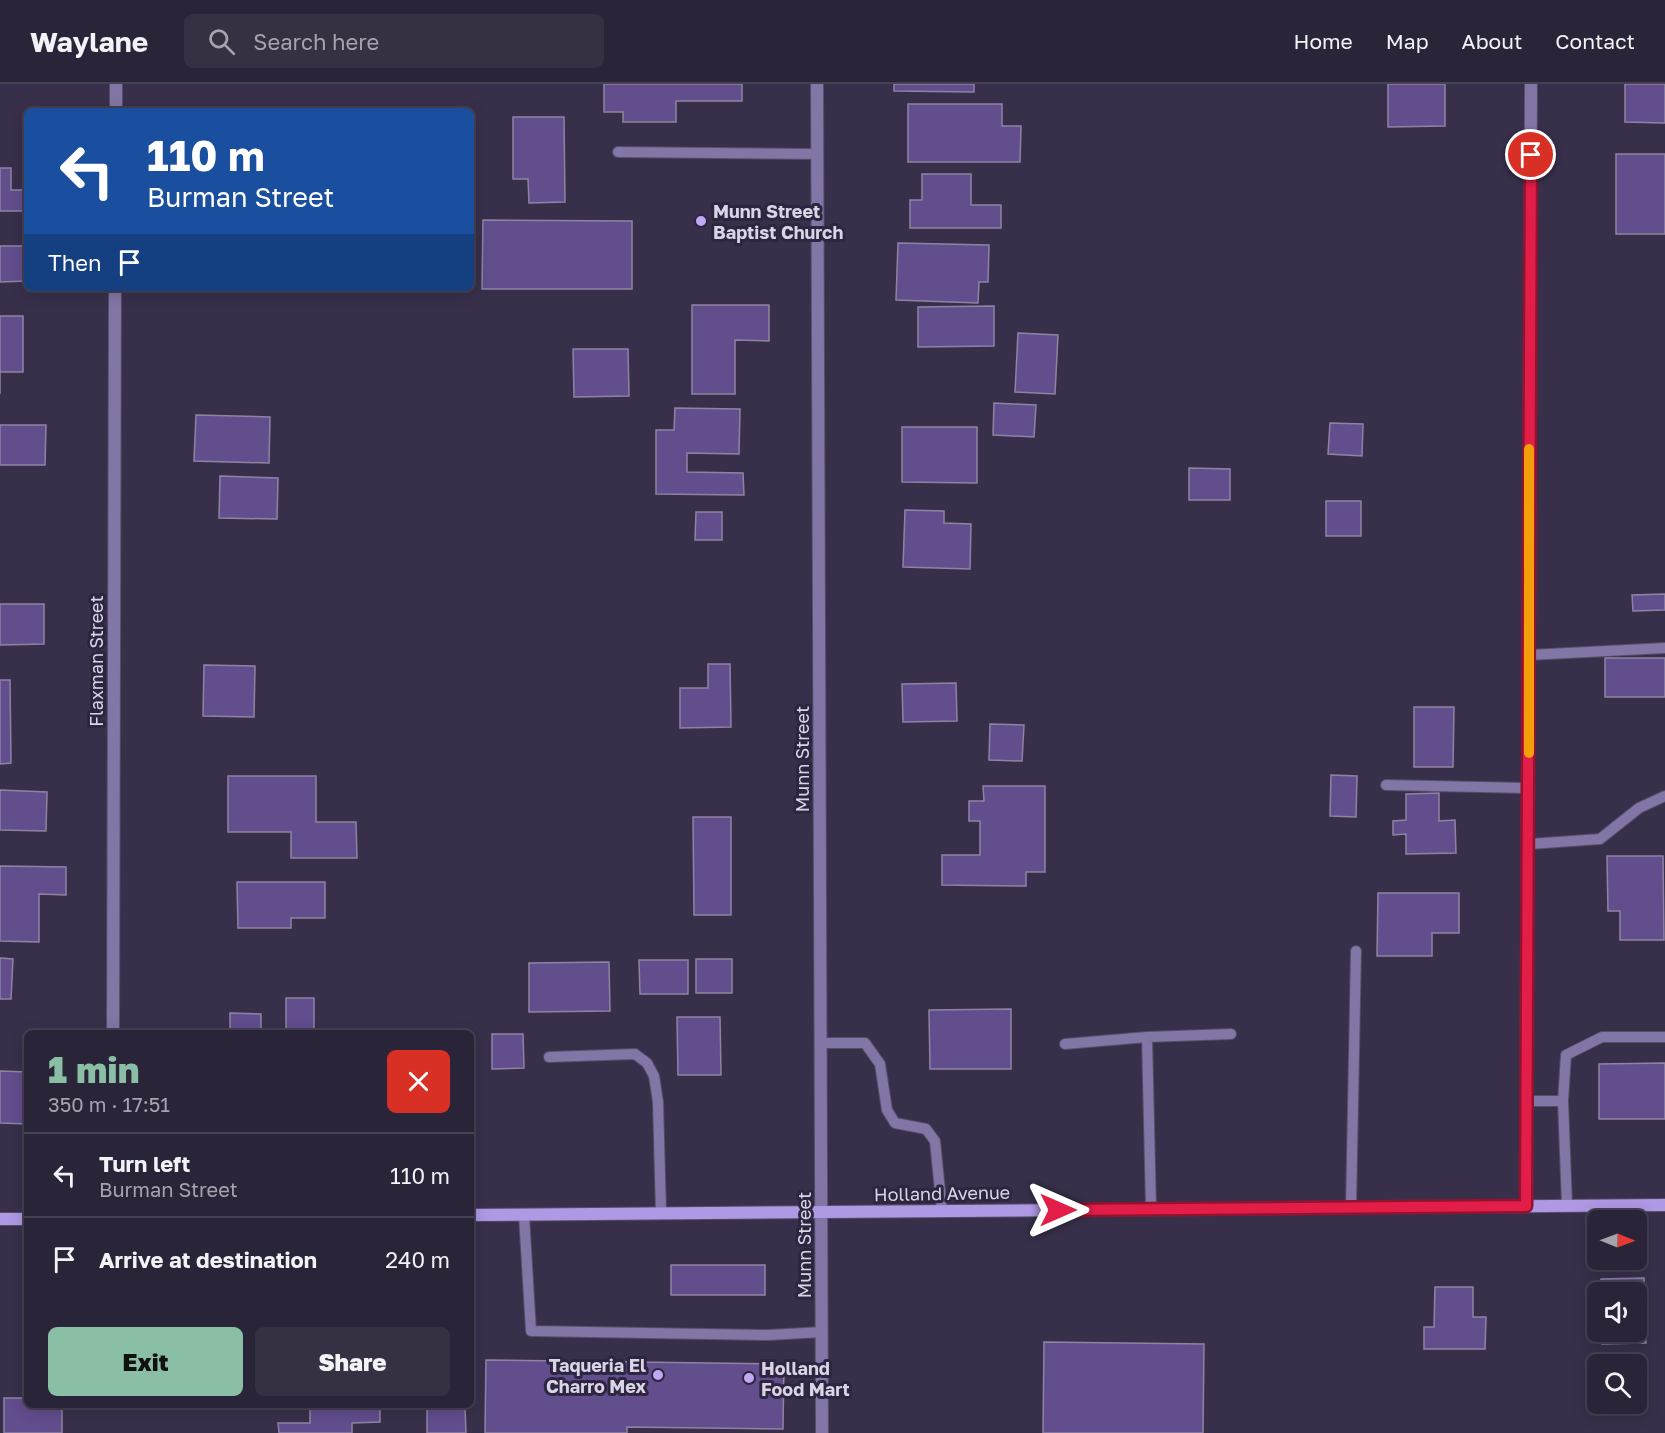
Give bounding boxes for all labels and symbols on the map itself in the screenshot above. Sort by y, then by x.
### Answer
pin [1505,129,1556,180]
place label: Munn Street Baptist Church [713,200,843,243]
marker: Munn Street Baptist Church [694,214,708,228]
street label: Flaxman Street [85,595,107,727]
street label: Munn Street [791,706,813,812]
position arrow [1026,1178,1090,1242]
street label: Holland Avenue [874,1181,1010,1205]
street label: Munn Street [793,1192,815,1298]
north arrow [1587,1210,1647,1270]
place label: Taqueria El Charro Mex [546,1354,647,1397]
place label: Holland Food Mart [761,1357,850,1400]
marker: Taqueria El Charro Mex [651,1368,665,1382]
marker: Holland Food Mart [742,1371,756,1385]

